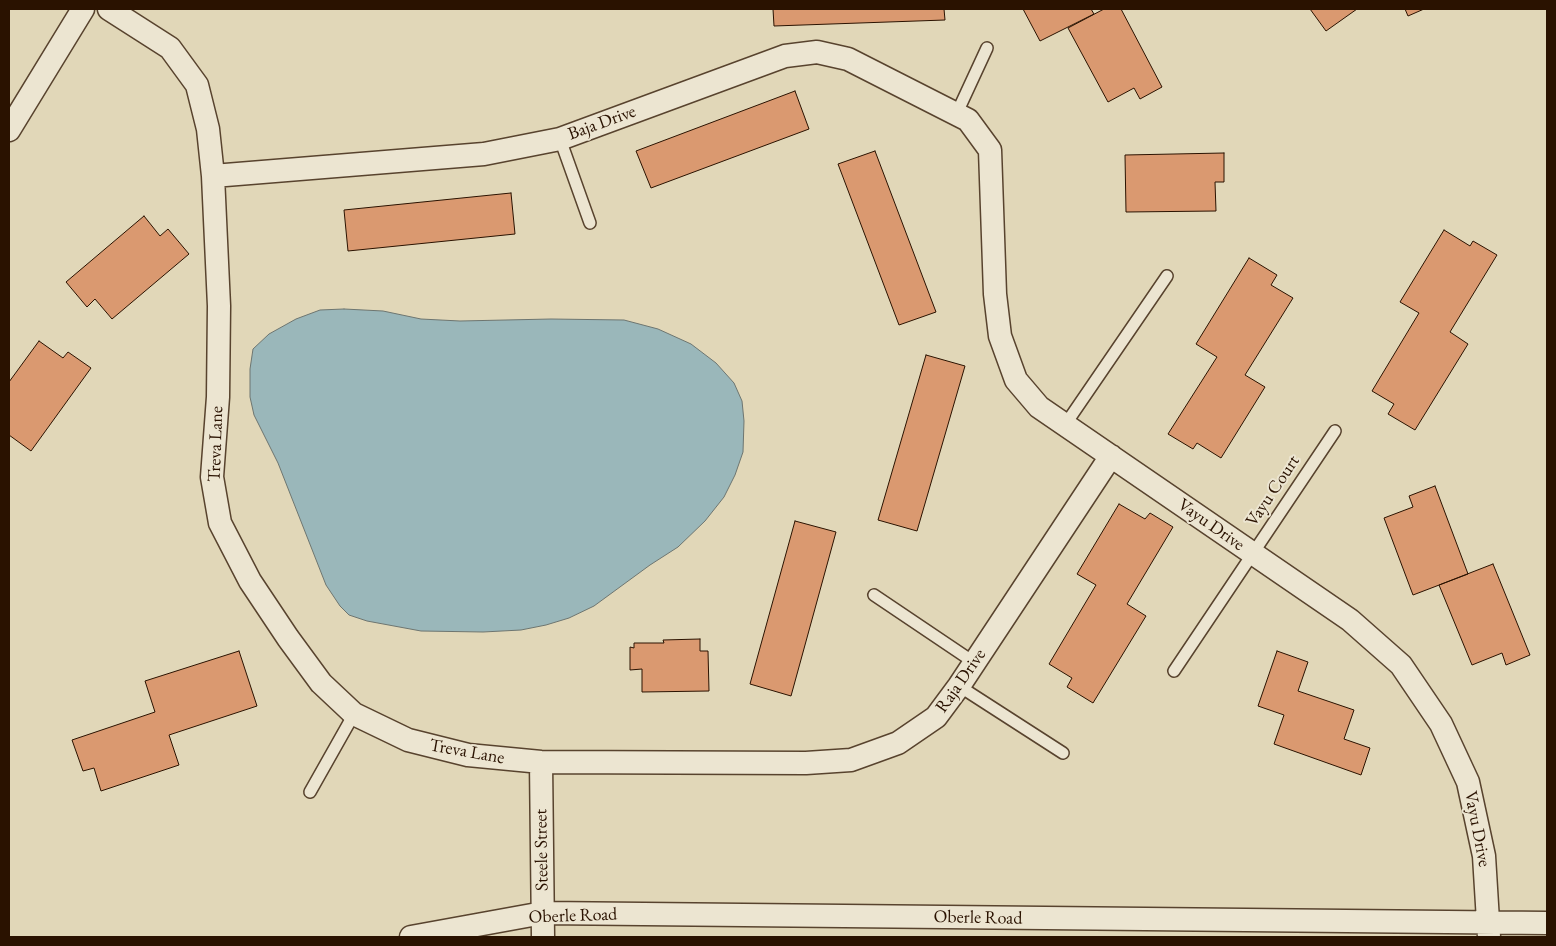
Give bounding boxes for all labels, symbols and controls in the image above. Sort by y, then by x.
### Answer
street label: Baja Drive [565,101,639,145]
street label: Treva Lane [204,406,228,482]
street label: Vayu Court [1241,451,1305,531]
street label: Vayu Drive [1173,494,1249,556]
street label: Raja Drive [931,645,991,717]
street label: Treva Lane [428,735,506,769]
street label: Vayu Drive [1459,789,1495,869]
street label: Steele Street [530,809,554,891]
street label: Oberle Road [528,904,618,928]
street label: Oberle Road [933,906,1023,930]

